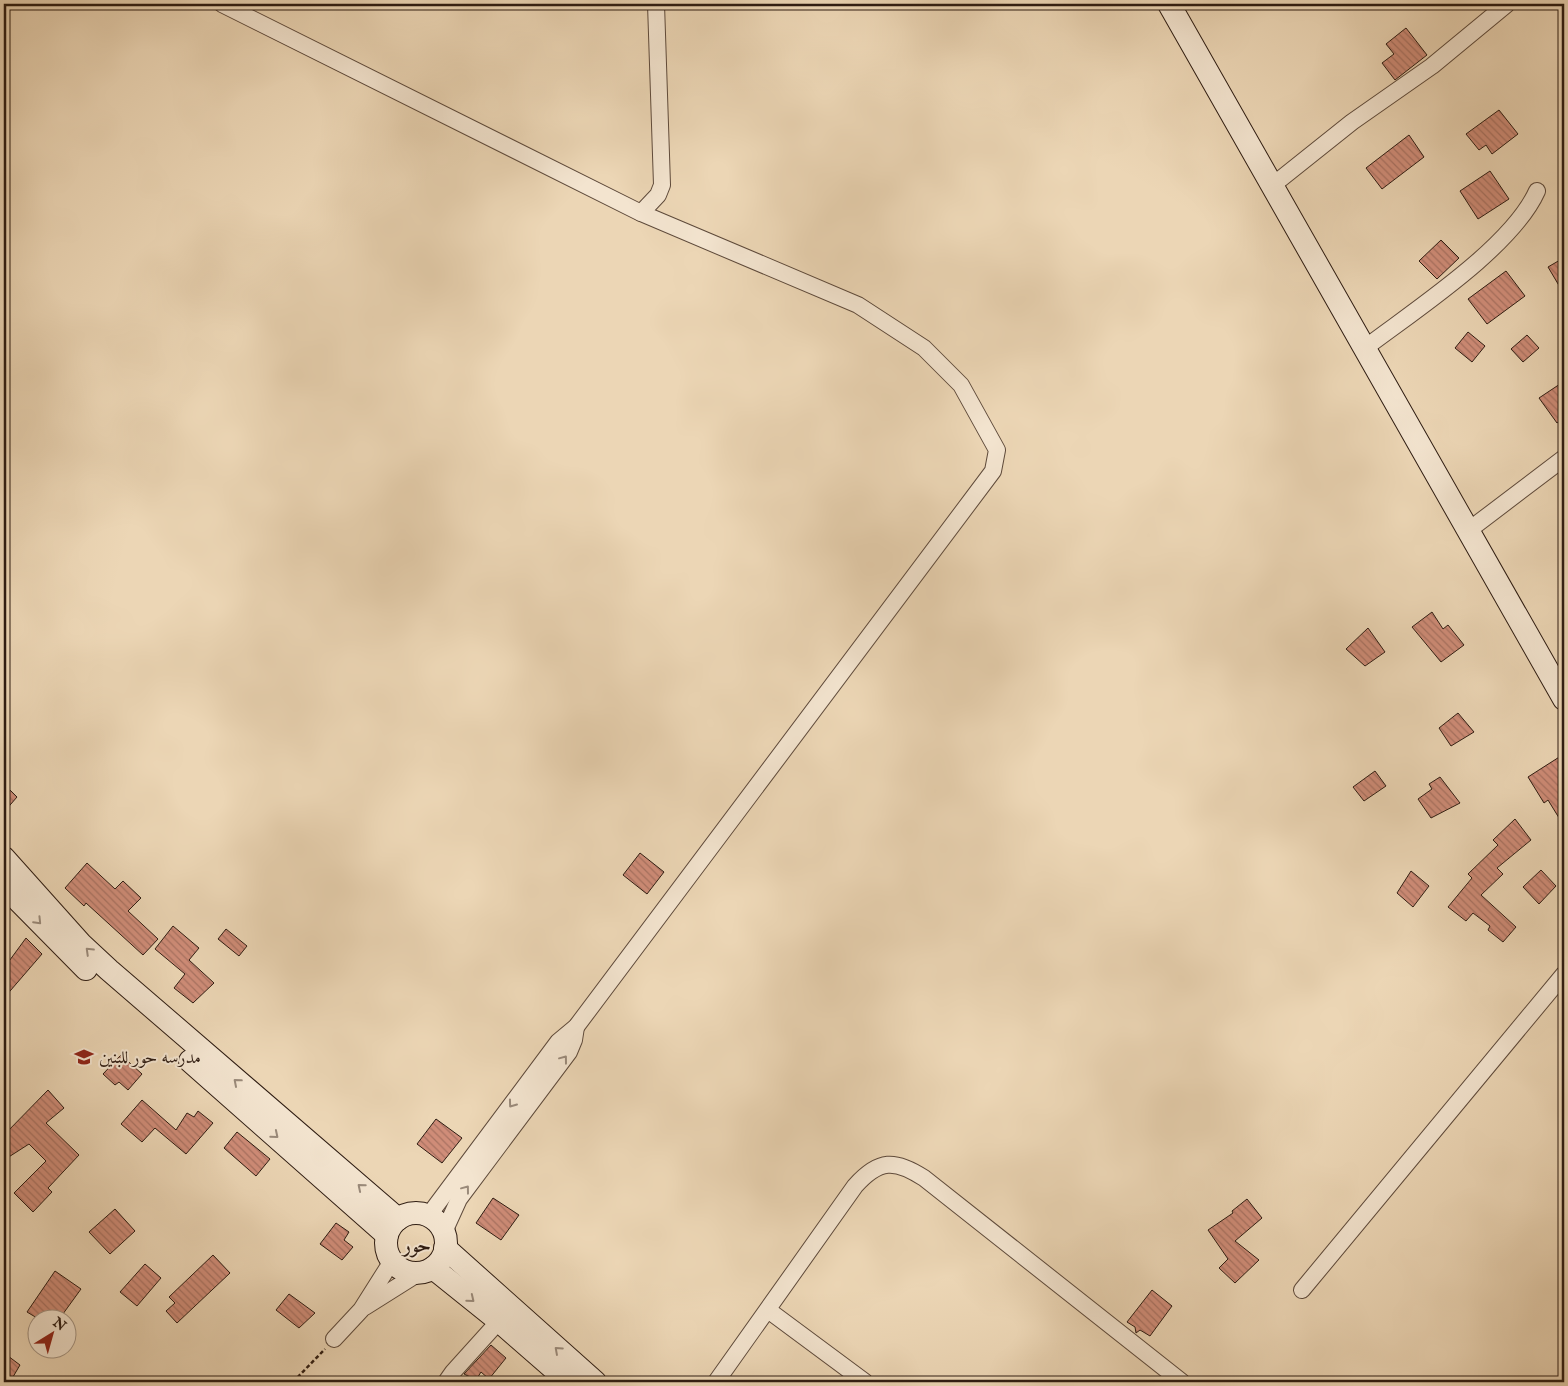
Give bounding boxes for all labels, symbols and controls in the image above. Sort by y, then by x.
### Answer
one-way arrow [32,915,41,924]
one-way arrow [86,948,95,957]
school or university icon: مدرسه حور للبنين [73,1046,95,1068]
place label: مدرسه حور للبنين [99,1047,201,1070]
one-way arrow [558,1055,567,1065]
one-way arrow [234,1079,243,1088]
one-way arrow [509,1098,518,1108]
one-way arrow [269,1130,278,1138]
one-way arrow [358,1184,367,1193]
one-way arrow [461,1186,469,1195]
district label: حور [401,1234,431,1259]
one-way arrow [465,1293,474,1301]
north arrow [28,1308,78,1358]
text: N [48,1313,69,1335]
one-way arrow [555,1347,564,1356]

